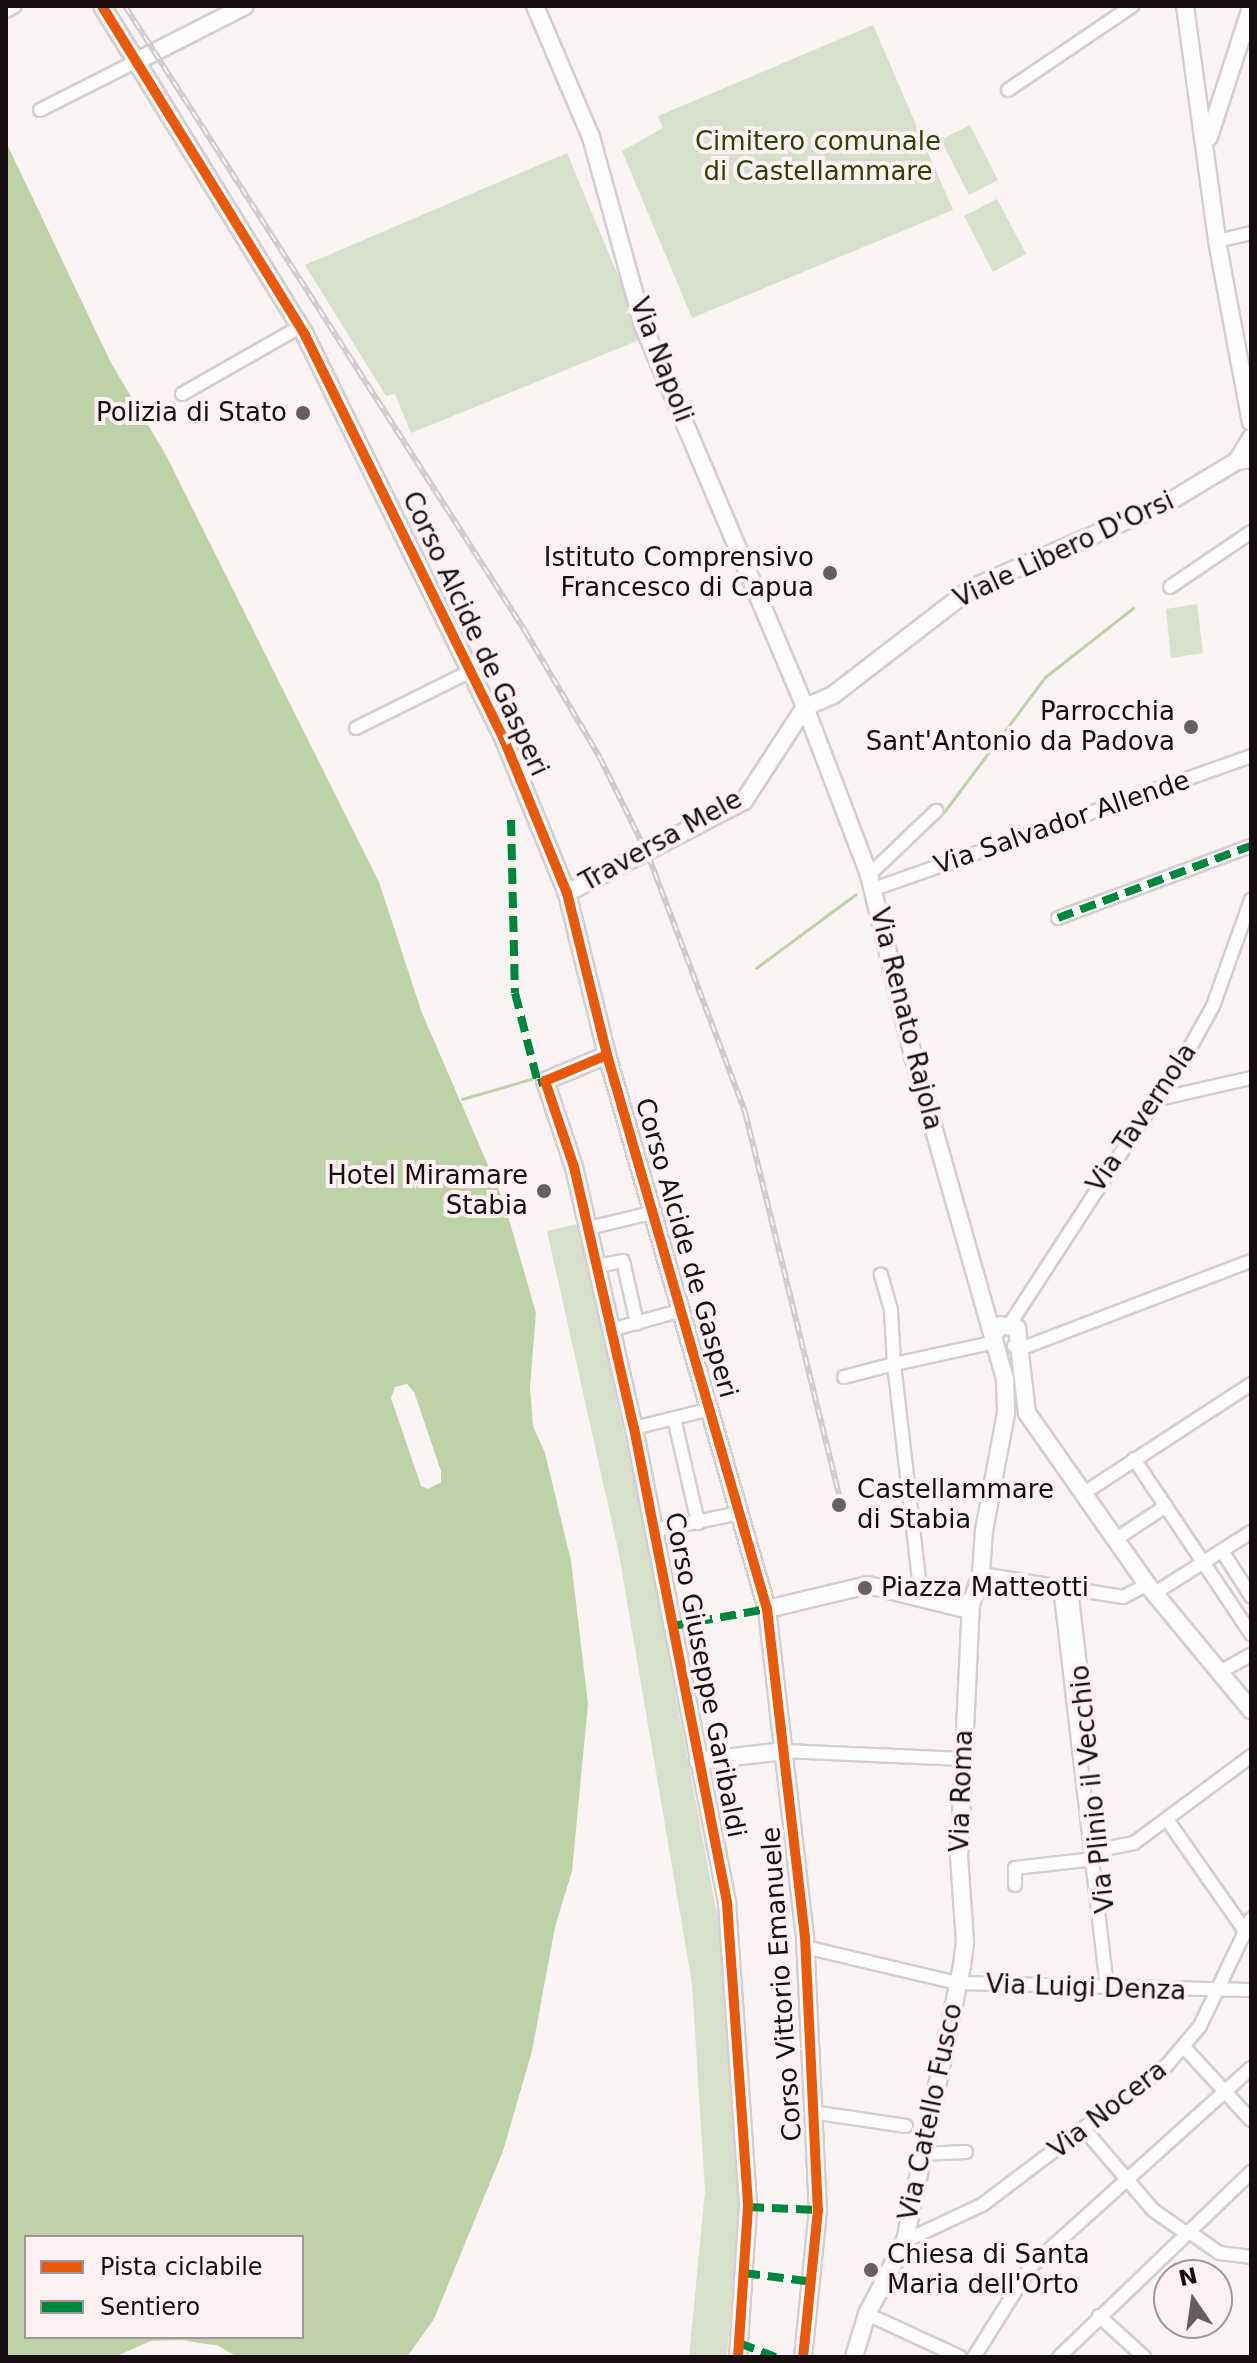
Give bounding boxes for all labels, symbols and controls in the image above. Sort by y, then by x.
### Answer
park label: Cimitero comunale di Castellammare [695,126,941,188]
street label: Via Napoli [623,293,699,427]
place label: Polizia di Stato [96,397,287,429]
marker: Polizia di Stato [294,404,312,422]
street label: Viale Libero D'Orsi [949,485,1179,615]
street label: Corso Alcide de Gasperi [395,487,555,781]
place label: Istituto Comprensivo Francesco di Capua [544,542,814,604]
marker: Istituto Comprensivo Francesco di Capua [821,564,839,582]
place label: Parrocchia Sant'Antonio da Padova [866,696,1175,758]
marker: Parrocchia Sant'Antonio da Padova [1182,718,1200,736]
street label: Via Salvador Allende [930,765,1194,881]
street label: Traversa Mele [575,784,747,898]
street label: Via Renato Rajola [863,905,949,1133]
street label: Via Tavernola [1081,1037,1203,1199]
street label: Corso Alcide de Gasperi [628,1094,744,1402]
place label: Hotel Miramare Stabia [327,1160,528,1222]
marker: Hotel Miramare Stabia [535,1182,553,1200]
place label: Castellammare di Stabia [857,1474,1054,1536]
marker: Castellammare di Stabia [828,1494,850,1516]
street label: Corso Giuseppe Garibaldi [658,1510,752,1840]
place label: Piazza Matteotti [881,1572,1089,1604]
marker: Piazza Matteotti [856,1579,874,1597]
street label: Via Plinio il Vecchio [1064,1663,1122,1915]
street label: Via Roma [944,1729,980,1853]
street label: Corso Vittorio Emanuele [755,1826,809,2142]
street label: Via Luigi Denza [985,1969,1187,2007]
street label: Via Catello Fusco [893,2001,969,2223]
street label: Via Nocera [1043,2054,1173,2166]
legend [24,2235,304,2339]
place label: Chiesa di Santa Maria dell'Orto [887,2239,1090,2300]
text: Pista ciclabile [100,2253,263,2281]
north arrow [1153,2259,1233,2339]
marker: Chiesa di Santa Maria dell'Orto [862,2261,880,2279]
text: N [1176,2263,1200,2291]
text: Sentiero [100,2293,200,2321]

